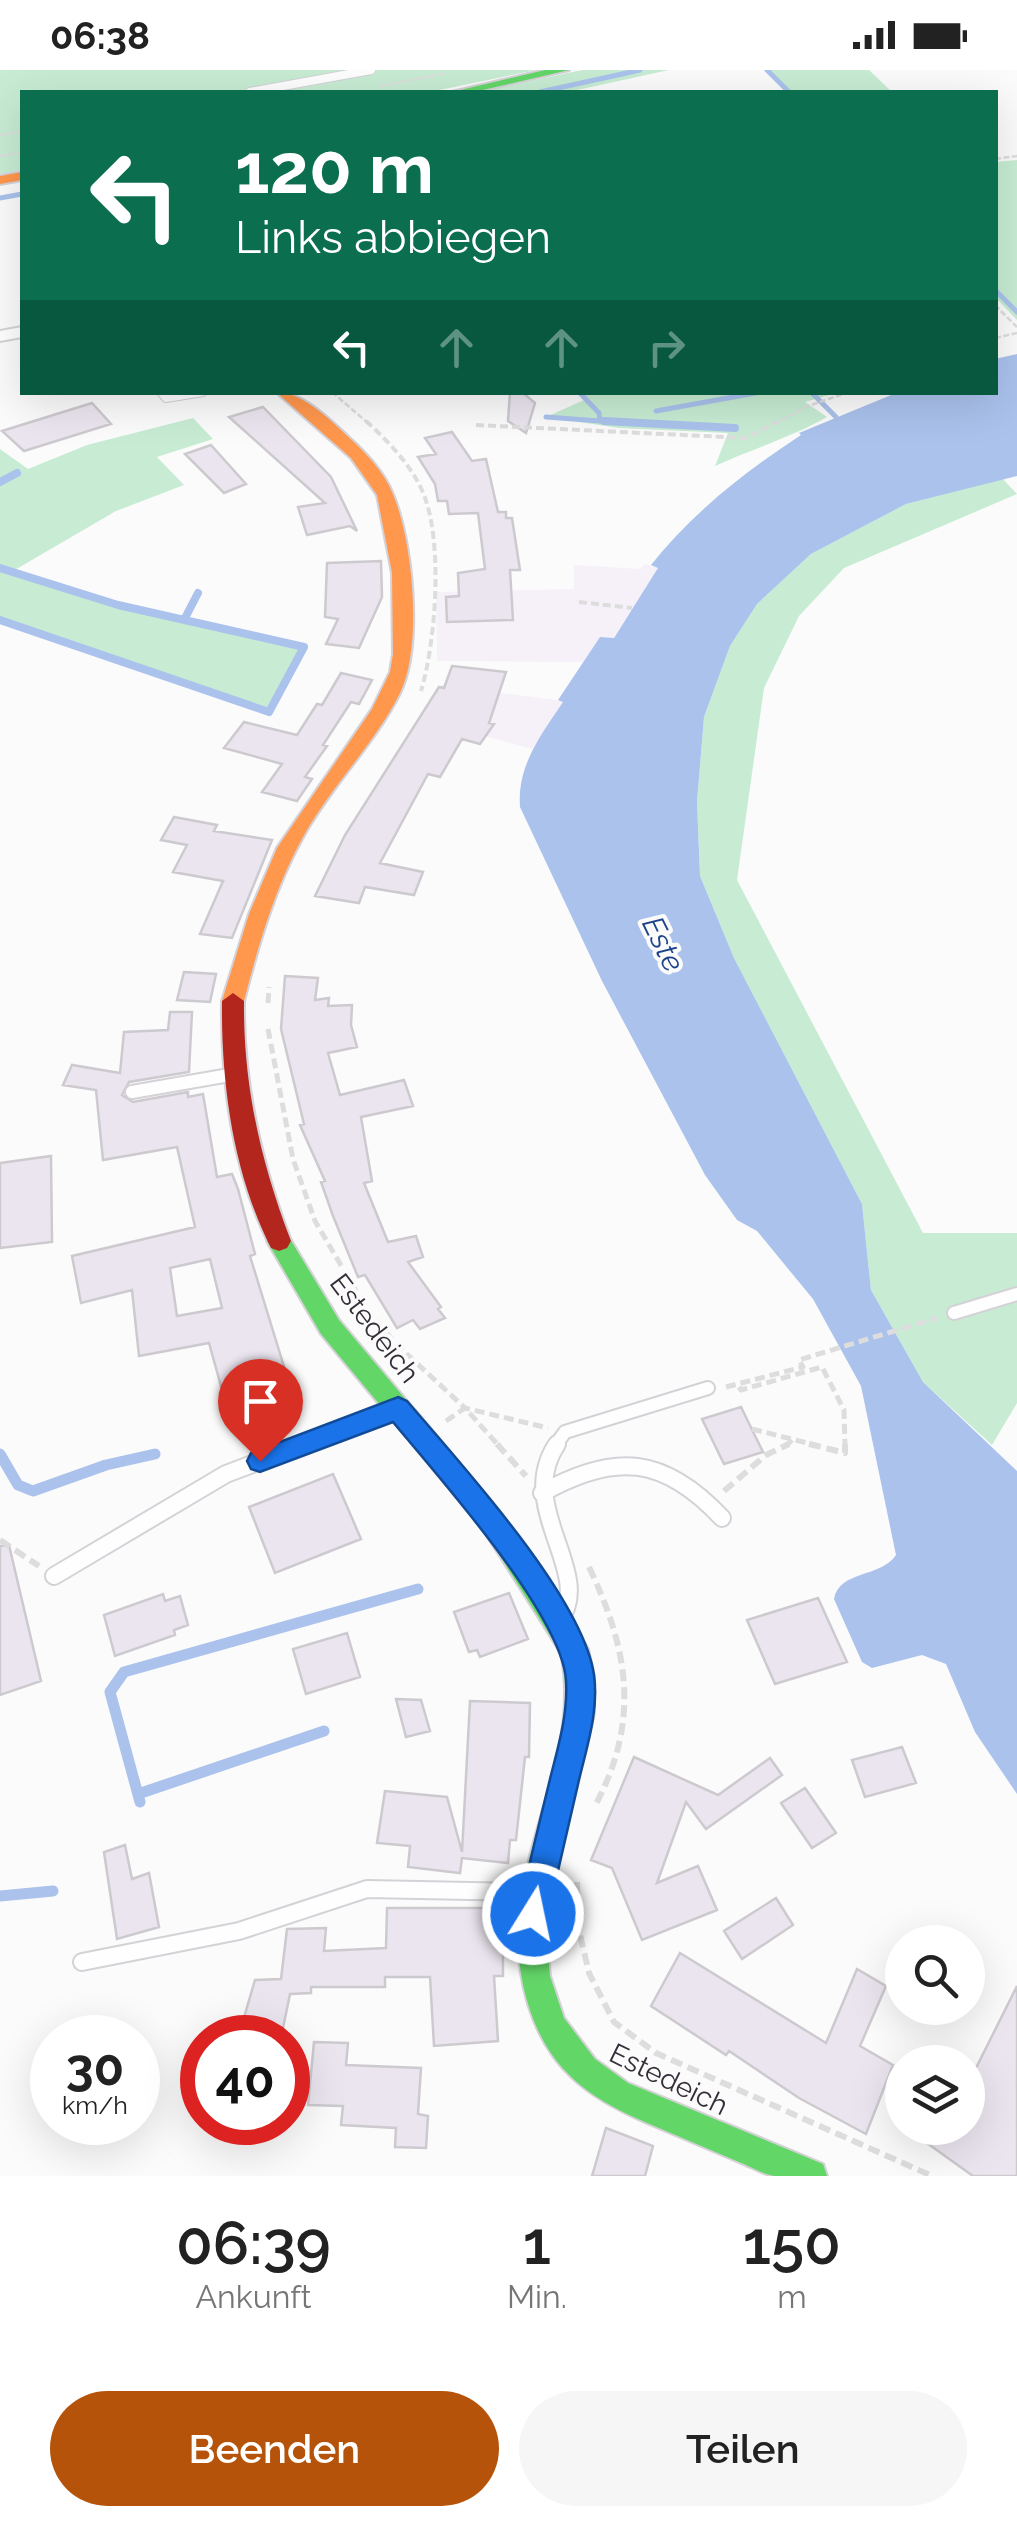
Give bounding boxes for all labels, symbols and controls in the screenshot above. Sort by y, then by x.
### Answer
text: 06:38 [50,13,150,58]
text: 120 m [235,127,434,209]
icon: left [70,130,200,260]
text: Links abbiegen [235,211,551,264]
icon: left [324,320,379,375]
icon: ahead [429,320,484,375]
icon: ahead [534,320,589,375]
icon: right [639,320,694,375]
water label: Este [635,911,692,977]
street label: Estedeich [323,1267,426,1389]
pin [218,1359,303,1462]
icon: arrive [233,1374,288,1429]
position arrow [481,1862,585,1966]
map controls [885,1925,985,2145]
button: search [885,1925,985,2025]
speed limit sign: 40 [180,2015,310,2145]
street label: Estedeich [604,2037,733,2122]
text: 30 [66,2038,124,2097]
button: layers [885,2045,985,2145]
text: km/h [62,2090,128,2120]
text: 06:39 [176,2208,331,2278]
text: 1 [523,2208,551,2278]
text: 150 [743,2208,841,2278]
text: Ankunft [195,2278,312,2315]
text: Min. [507,2278,567,2315]
text: m [777,2278,807,2315]
button: Beenden [50,2391,499,2506]
button: Teilen [519,2391,967,2506]

